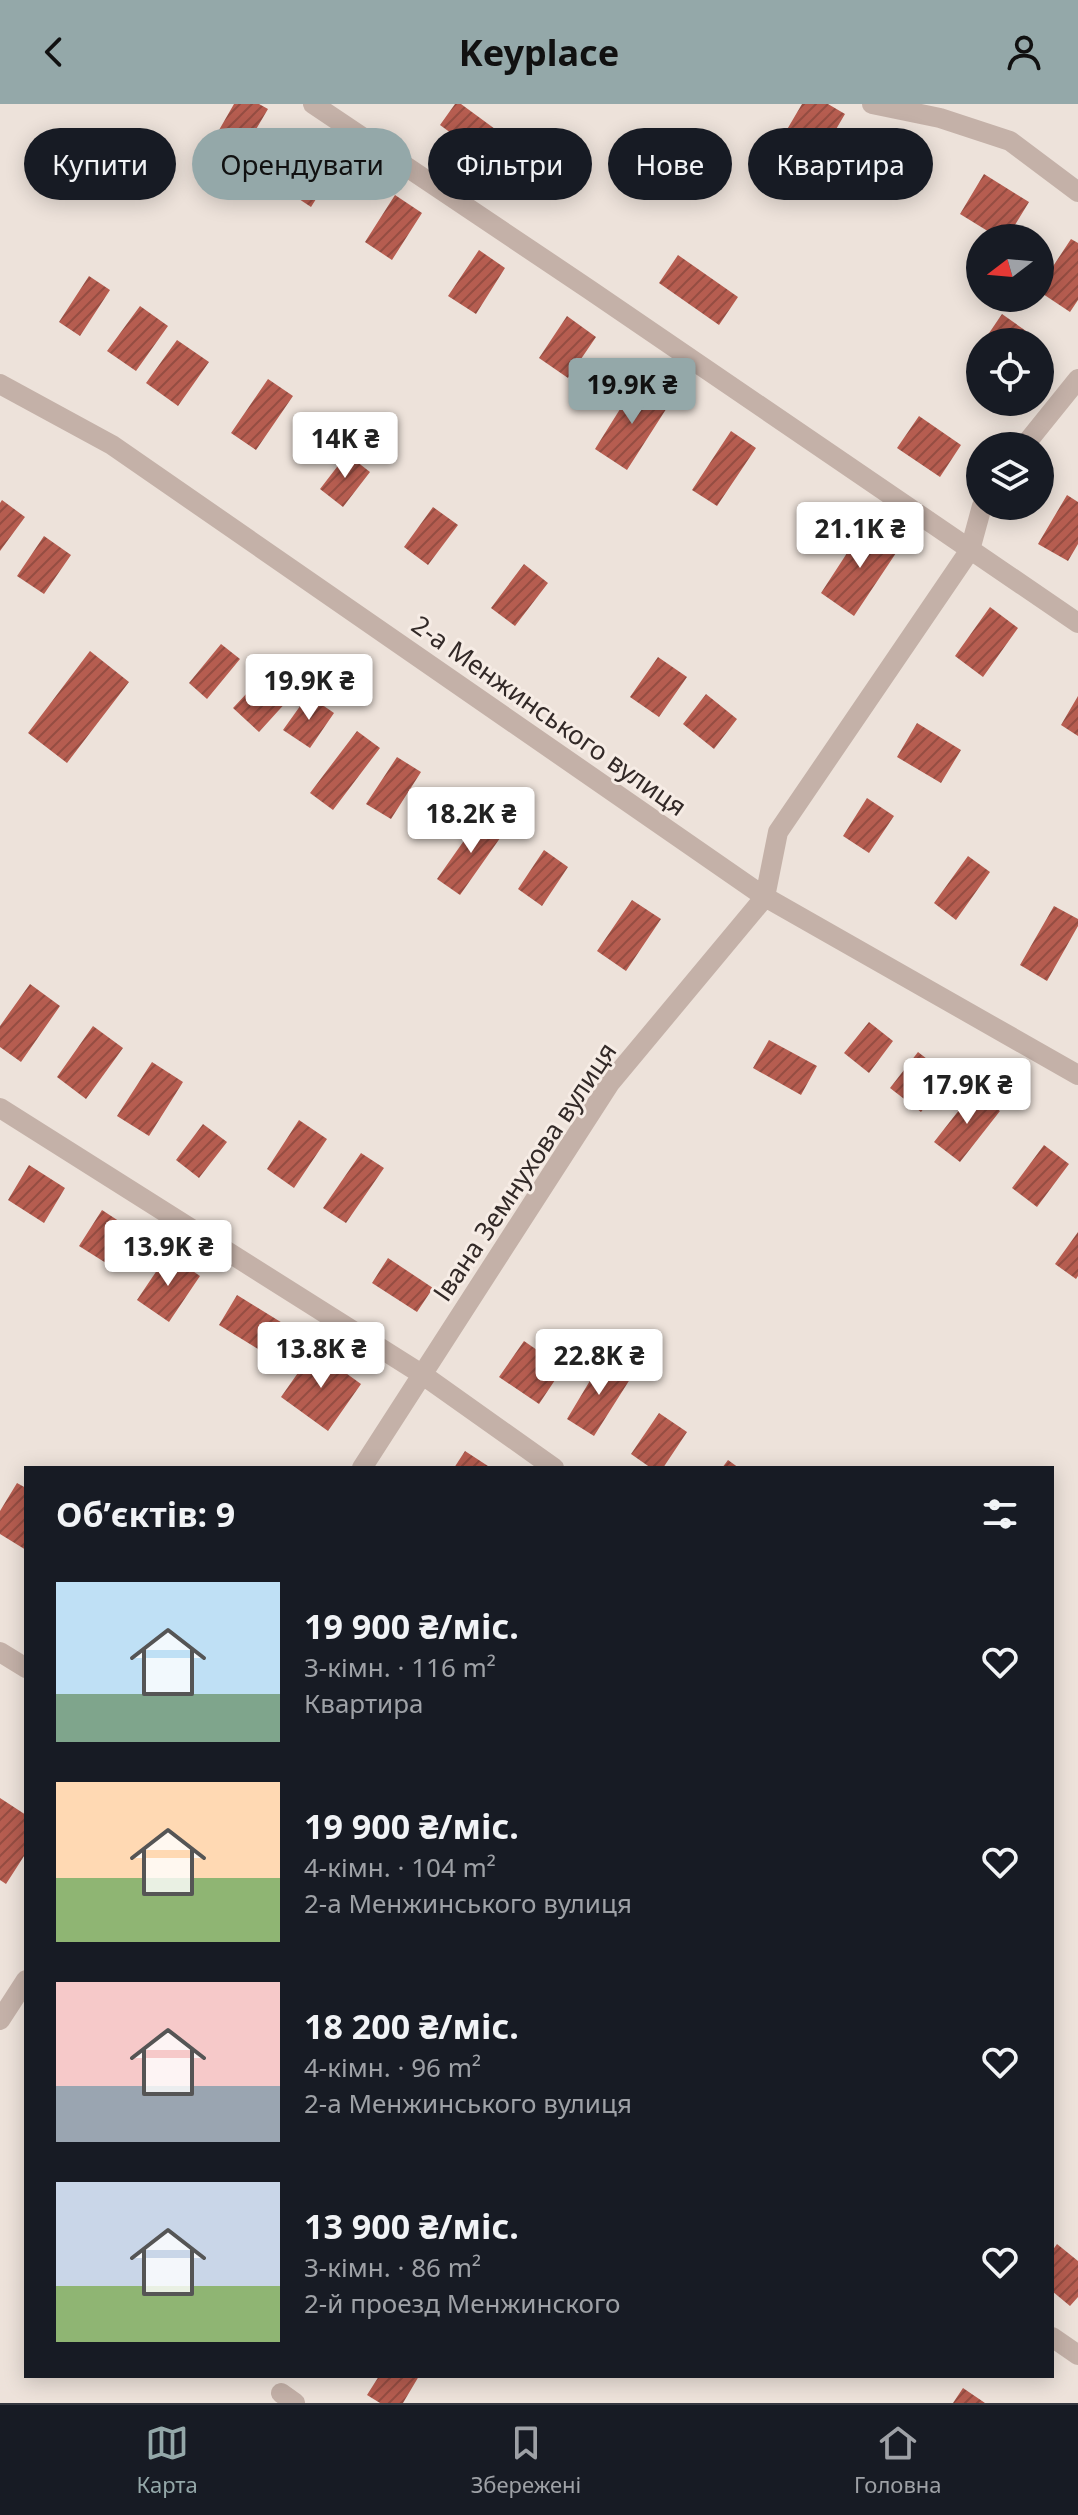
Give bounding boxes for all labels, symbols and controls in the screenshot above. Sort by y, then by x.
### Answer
text: Keyplace [459,28,619,77]
icon: back [32,30,76,74]
icon: person [1002,30,1046,74]
chip: Купити [24,128,176,200]
chip: Орендувати [192,128,412,200]
chip: Фільтри [428,128,592,200]
chip: Нове [608,128,732,200]
chip: Квартира [748,128,933,200]
north arrow [966,224,1054,312]
map controls [966,224,1054,520]
button: locate [966,328,1054,416]
pin: 19.9K ₴ [558,358,706,426]
text: 19.9K ₴ [587,366,677,402]
pin: 14K ₴ [289,412,401,480]
text: 14K ₴ [311,420,379,456]
button: layers [966,432,1054,520]
pin: 21.1K ₴ [786,502,934,570]
text: 21.1K ₴ [815,510,905,546]
street label: 2-а Менжинського вулиця [405,606,694,824]
pin: 19.9K ₴ [235,654,383,722]
text: 19.9K ₴ [264,662,354,698]
pin: 18.2K ₴ [397,787,545,855]
text: 18.2K ₴ [426,795,516,831]
street label: Івана Земнухова вулиця [424,1035,624,1308]
pin: 17.9K ₴ [893,1058,1041,1126]
text: 17.9K ₴ [922,1066,1012,1102]
pin: 13.9K ₴ [94,1220,242,1288]
text: 13.9K ₴ [123,1228,213,1264]
pin: 13.8K ₴ [247,1322,395,1390]
pin: 22.8K ₴ [525,1329,673,1397]
text: 13.8K ₴ [276,1330,366,1366]
text: 22.8K ₴ [554,1337,644,1373]
text: Об’єктів: 9 [56,1491,235,1537]
icon: filters [978,1492,1022,1536]
text: 19 900 ₴/міс. [304,1603,519,1649]
icon: home [120,1614,216,1710]
icon: heart [978,1640,1022,1684]
text: 3-кімн. · 116 m² [304,1649,496,1685]
text: Квартира [304,1685,423,1721]
text: 19 900 ₴/міс. [304,1803,519,1849]
icon: home [120,1814,216,1910]
icon: heart [978,1840,1022,1884]
text: 4-кімн. · 104 m² [304,1849,496,1885]
text: 2-а Менжинського вулиця [304,1885,632,1921]
text: 18 200 ₴/міс. [304,2003,519,2049]
icon: home [120,2014,216,2110]
icon: heart [978,2040,1022,2084]
text: 4-кімн. · 96 m² [304,2049,481,2085]
text: 2-а Менжинського вулиця [304,2085,632,2121]
text: 13 900 ₴/міс. [304,2203,519,2249]
icon: home [120,2214,216,2310]
icon: heart [978,2240,1022,2284]
text: 3-кімн. · 86 m² [304,2249,481,2285]
text: 2-й проезд Менжинского [304,2285,621,2321]
tab: Карта [136,2421,198,2499]
tab: Збережені [471,2421,581,2499]
tab: Головна [854,2421,942,2499]

